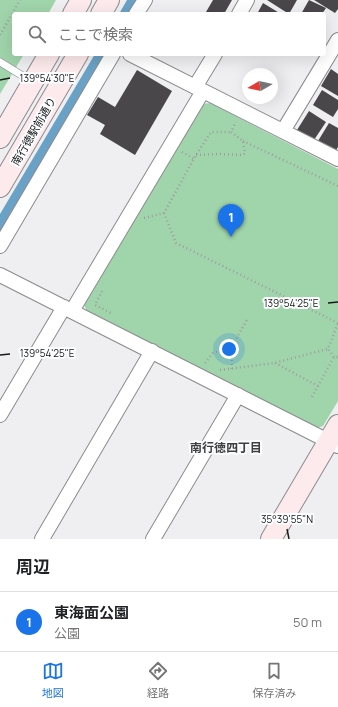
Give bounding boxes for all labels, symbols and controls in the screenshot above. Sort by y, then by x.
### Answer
search box [12,12,326,56]
icon: search [26,23,48,45]
text: ここで検索 [58,24,133,45]
north arrow [242,68,278,104]
text: 139°54'30"E [20,71,75,85]
street label: 南行徳駅前通り [7,94,59,168]
pin: 1 [218,204,244,237]
text: 139°54'25"E [264,296,319,310]
your location [219,339,239,359]
text: 139°54'25"E [20,346,75,360]
district label: 南行徳四丁目 [190,439,262,456]
text: 35°39'55"N [261,512,313,526]
text: 周辺 [16,555,50,578]
text: 東海面公園 [54,602,129,623]
text: 1 [26,613,32,631]
text: 50 m [293,613,322,631]
text: 公園 [54,624,80,642]
tab: 地図 [42,660,64,700]
tab: 経路 [147,660,169,700]
tab: 保存済み [252,660,296,700]

